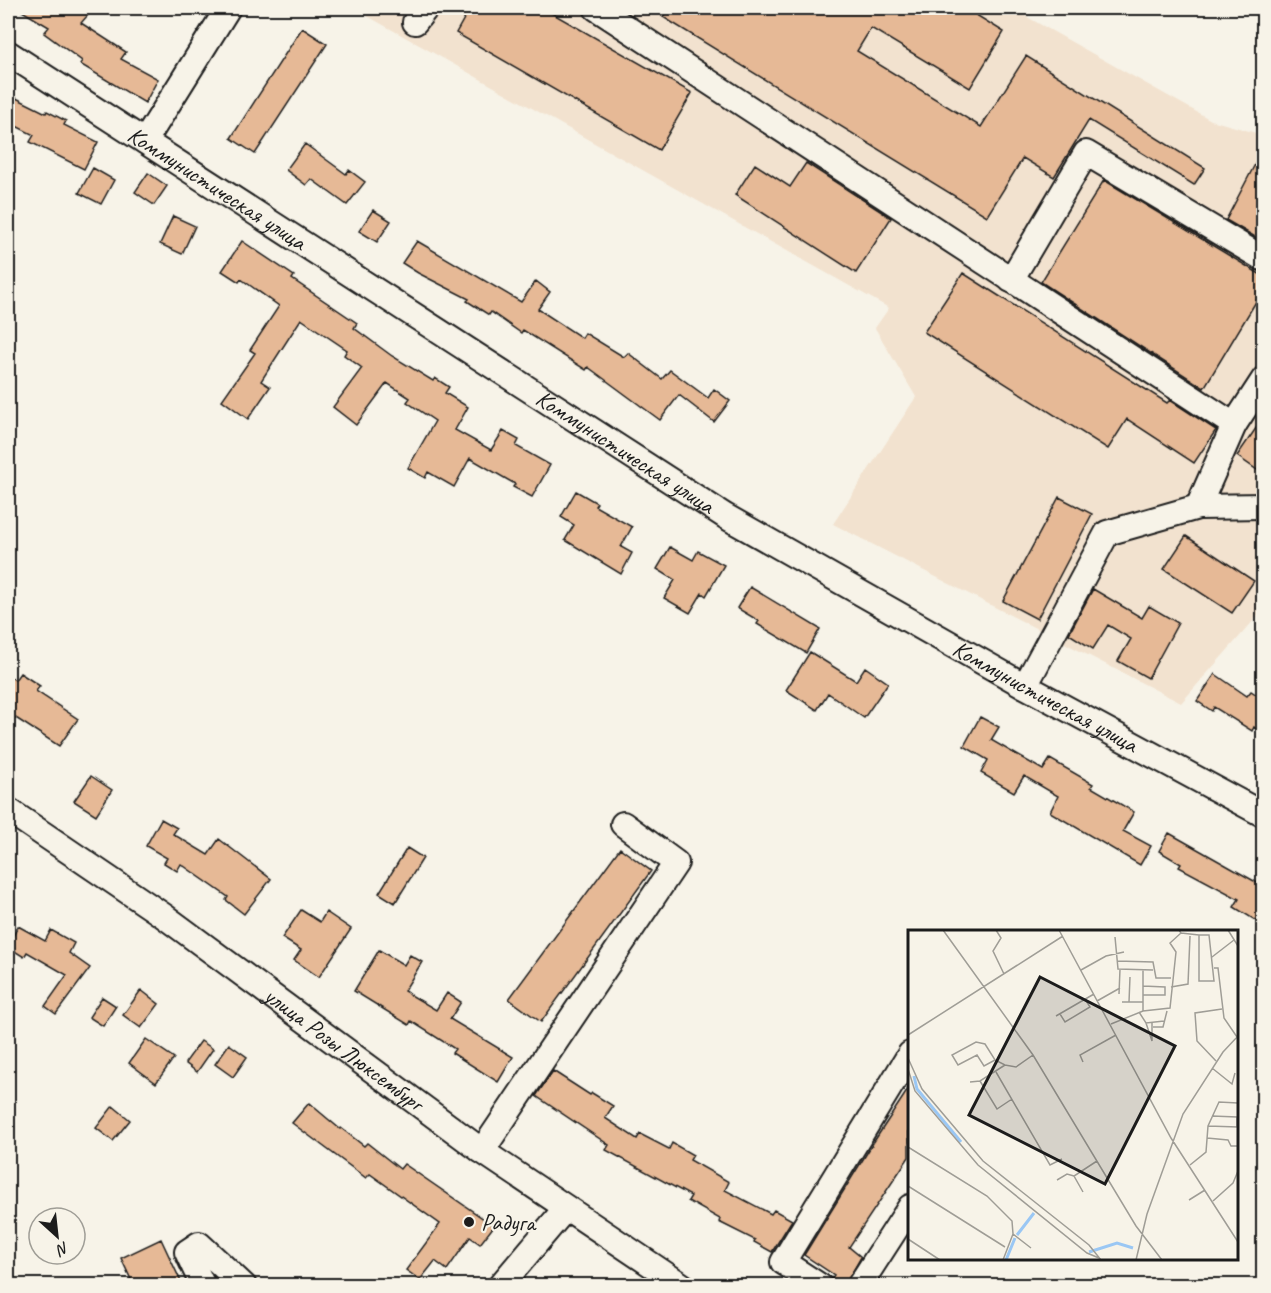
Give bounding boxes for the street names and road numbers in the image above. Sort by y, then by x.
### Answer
street label: Коммунистическая улица [122,119,313,258]
street label: Коммунистическая улица [530,383,722,521]
street label: Коммунистическая улица [947,633,1144,760]
street label: улица Розы Люксембург [257,979,432,1120]

